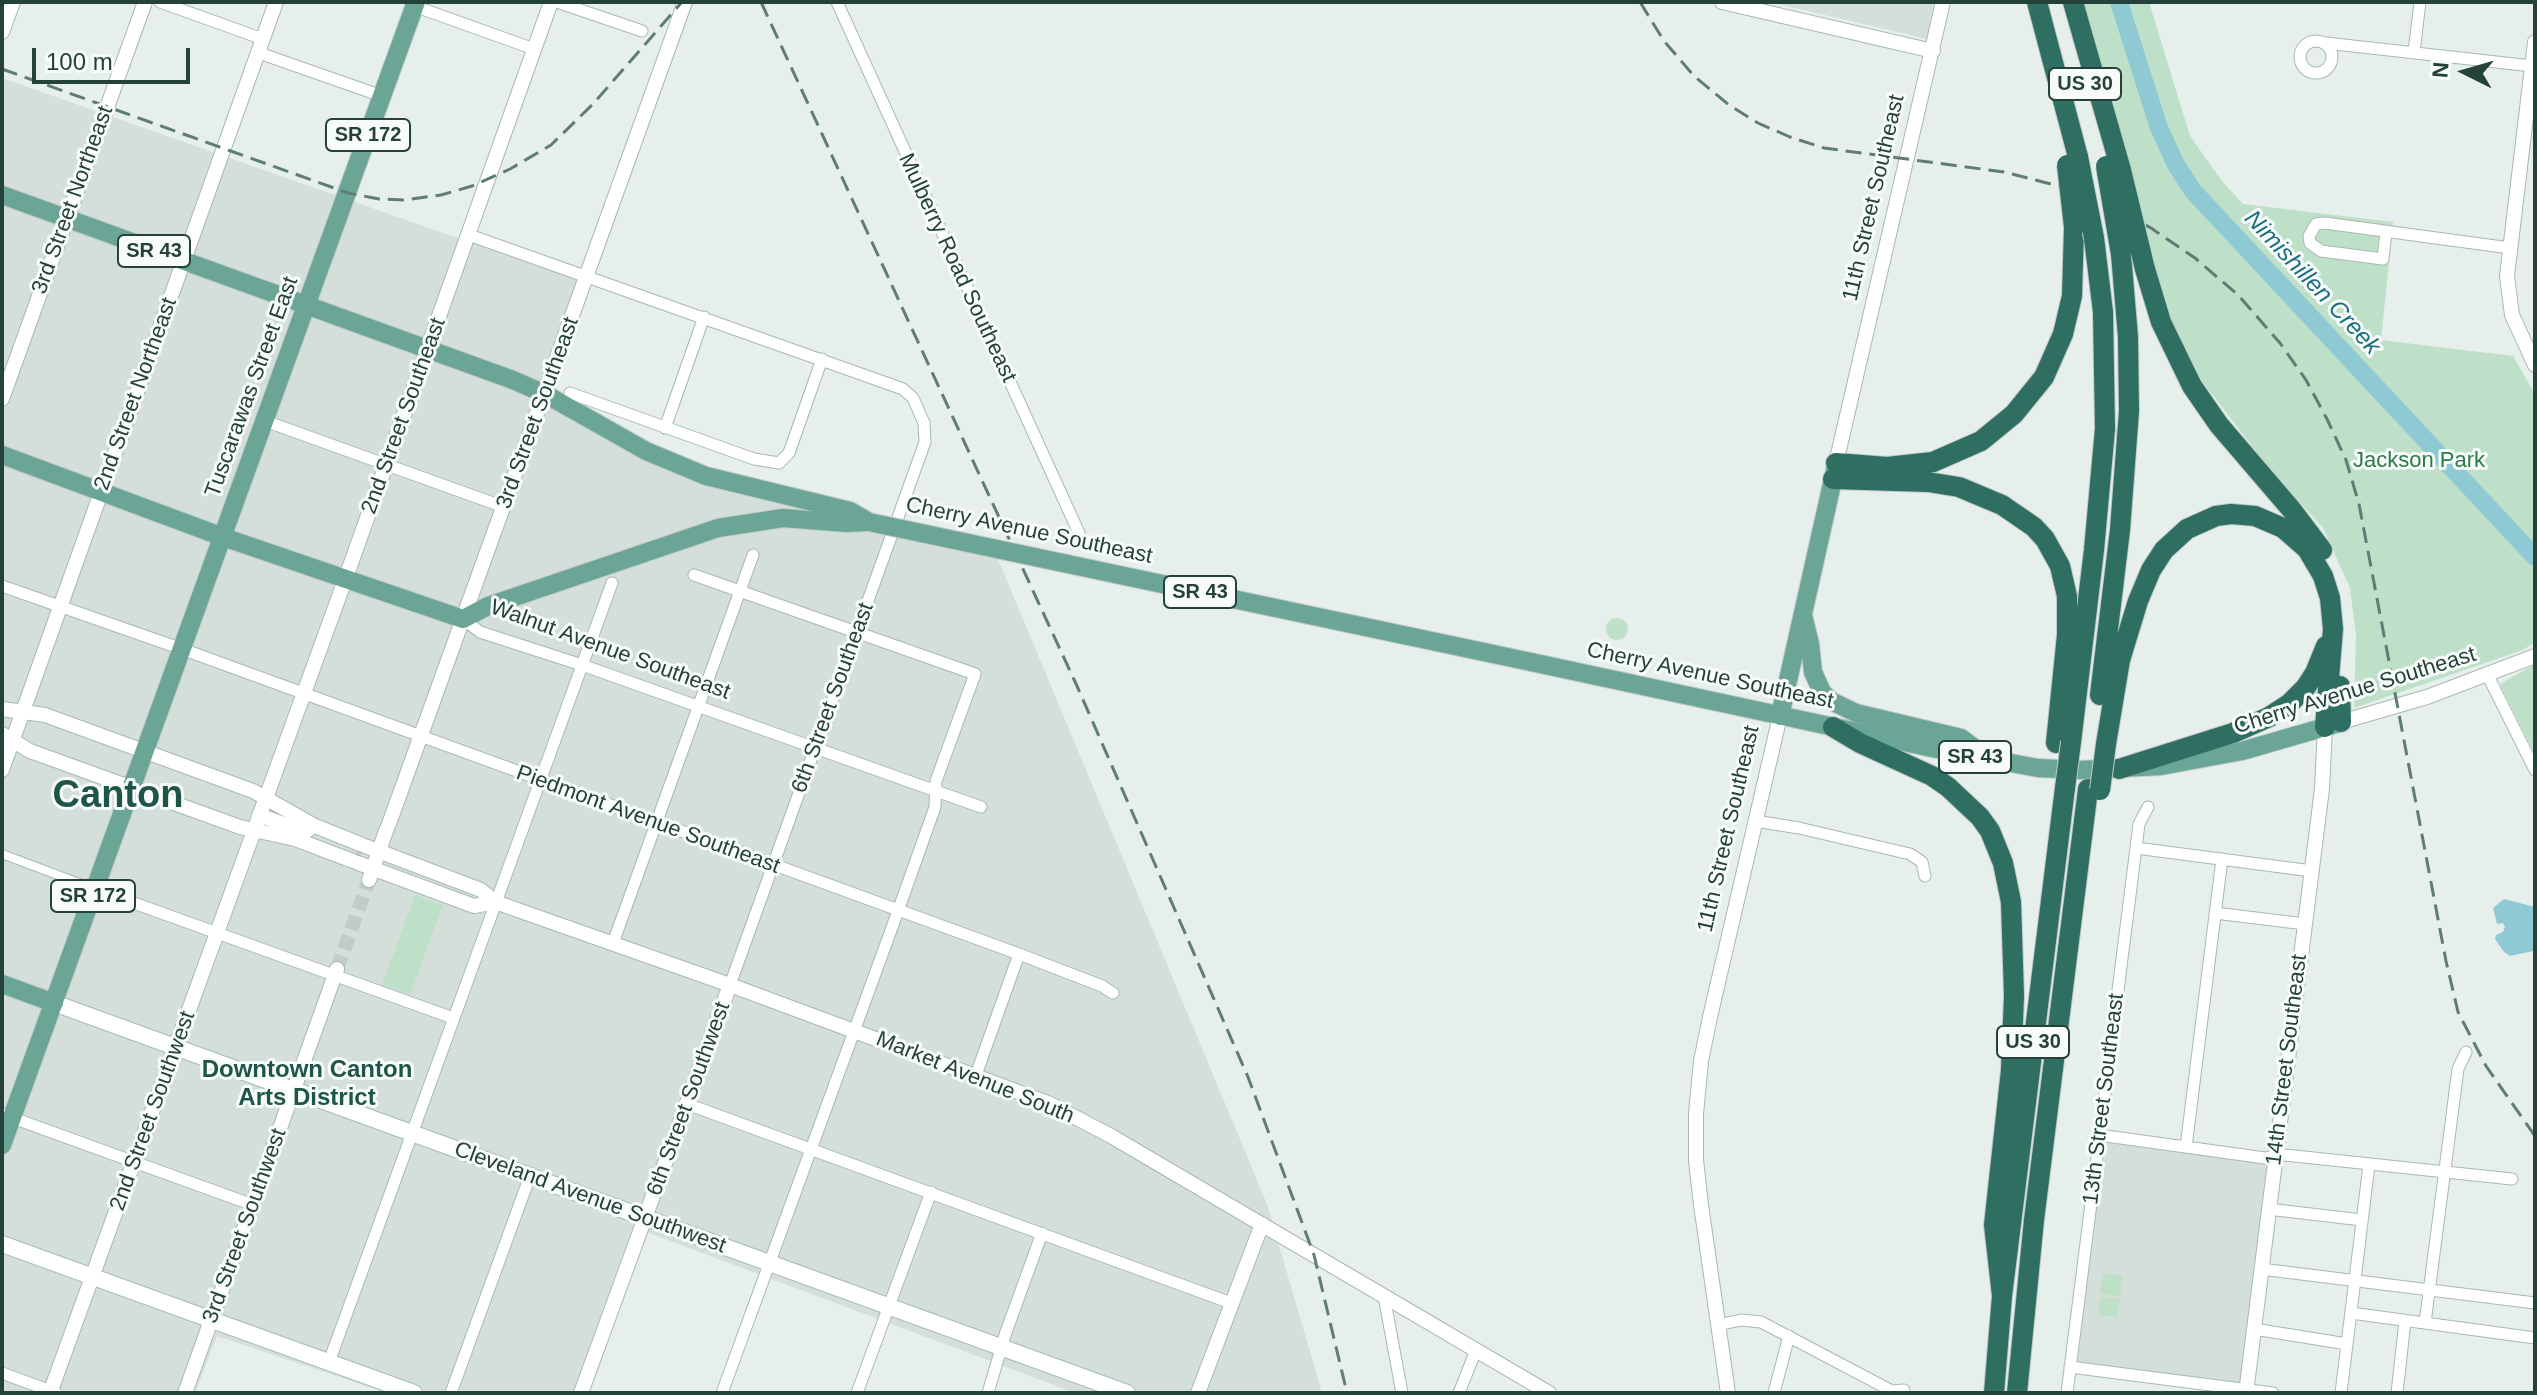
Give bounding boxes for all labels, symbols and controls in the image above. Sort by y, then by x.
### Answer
scale bar [36,32,194,82]
north arrow [2425,32,2505,112]
text: 100 m [46,48,113,75]
text: N [2427,61,2454,79]
road number: US 30 [2049,68,2121,100]
street label: 11th Street Southeast [1837,92,1911,304]
street label: 3rd Street Northeast [27,102,119,298]
road number: SR 172 [326,119,410,151]
street label: Mulberry Road Southeast [892,149,1022,387]
water label: Nimishillen Creek [2238,205,2386,361]
road number: SR 43 [118,235,190,267]
street label: Tuscarawas Street East [200,273,304,501]
street label: 2nd Street Northeast [89,294,183,494]
street label: 2nd Street Southeast [356,314,452,518]
street label: 3rd Street Southeast [491,314,585,512]
park label: Jackson Park [2353,448,2485,474]
street label: Cherry Avenue Southeast [903,492,1155,570]
road number: SR 43 [1164,576,1236,608]
street label: Walnut Avenue Southeast [487,594,733,706]
street label: 6th Street Southeast [786,599,880,797]
street label: Cherry Avenue Southeast [1584,637,1836,715]
street label: Cherry Avenue Southeast [2231,642,2479,740]
street label: 11th Street Southeast [1692,723,1766,935]
road number: SR 43 [1939,741,2011,773]
street label: Piedmont Avenue Southeast [513,760,783,880]
district label: Canton [53,774,183,820]
road number: SR 172 [51,880,135,912]
street label: 14th Street Southeast [2261,953,2313,1167]
street label: 13th Street Southeast [2078,992,2130,1206]
street label: 6th Street Southwest [642,999,736,1199]
street label: 2nd Street Southwest [105,1008,201,1214]
street label: Market Avenue South [872,1026,1078,1130]
road number: US 30 [1997,1026,2069,1058]
district label: Downtown Canton Arts District [202,1056,412,1112]
street label: 3rd Street Southwest [197,1125,293,1327]
street label: Cleveland Avenue Southwest [451,1137,729,1259]

